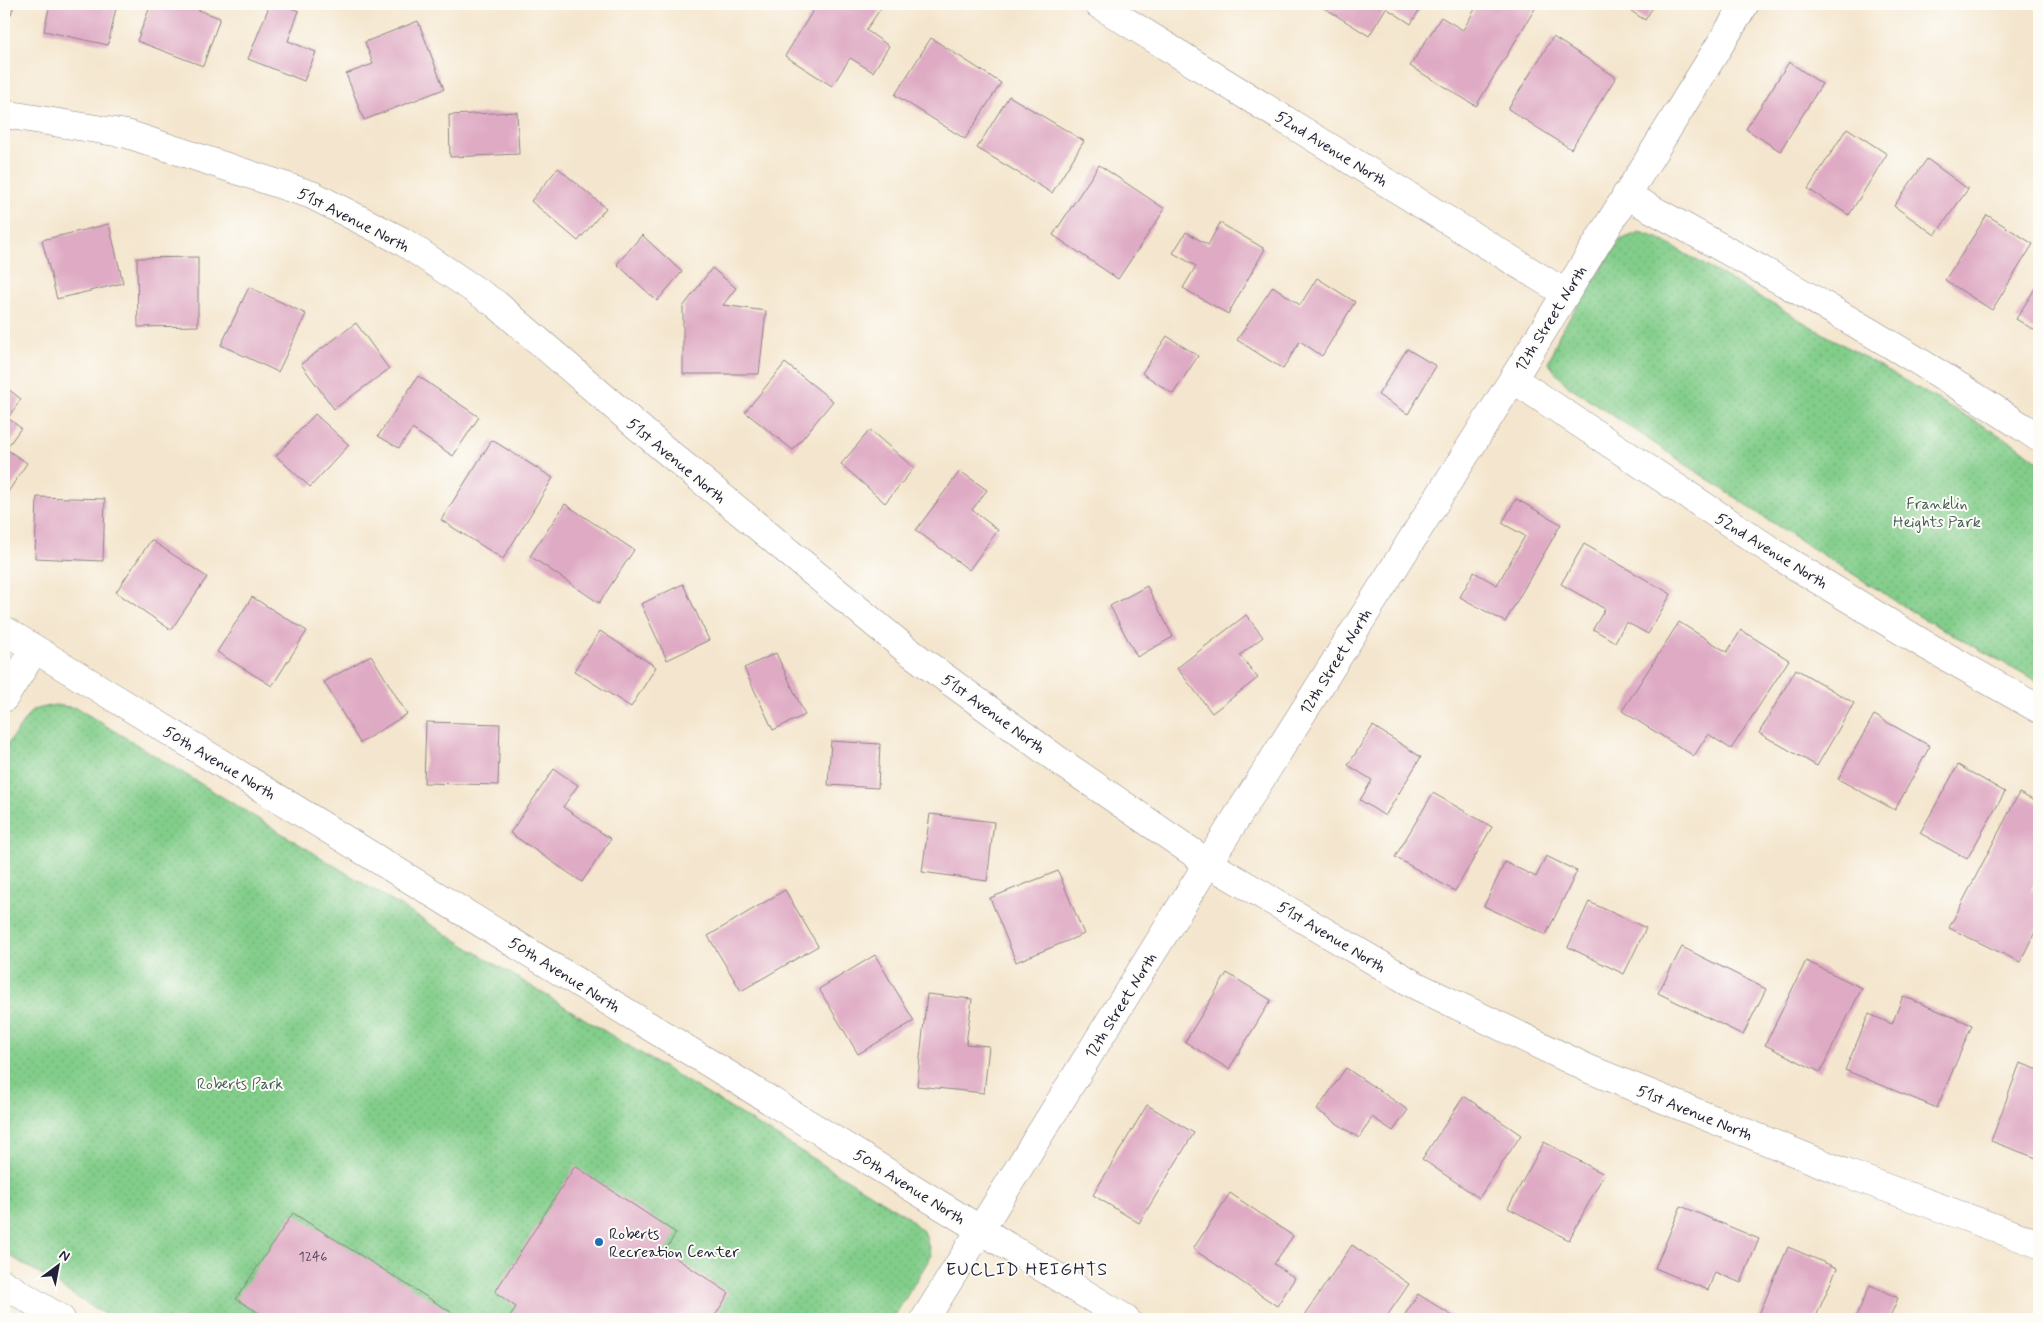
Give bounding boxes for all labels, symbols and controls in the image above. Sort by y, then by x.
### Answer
street label: 52nd Avenue North [1271,106,1391,192]
street label: 51st Avenue North [294,183,413,258]
street label: 12th Street North [1510,262,1592,376]
street label: 51st Avenue North [622,414,730,509]
park label: Franklin Heights Park [1893,494,1981,533]
street label: 52nd Avenue North [1711,508,1831,594]
street label: 12th Street North [1295,605,1377,719]
street label: 51st Avenue North [937,670,1049,759]
street label: 50th Avenue North [159,721,279,805]
street label: 51st Avenue North [1273,897,1389,978]
street label: 50th Avenue North [504,933,624,1018]
street label: 12th Street North [1080,949,1162,1063]
park label: Roberts Park [197,1074,283,1095]
street label: 51st Avenue North [1633,1081,1755,1146]
street label: 50th Avenue North [849,1145,969,1230]
place label: Roberts Recreation Center [609,1224,739,1263]
marker: Roberts Recreation Center [593,1236,605,1248]
north arrow [32,1240,82,1290]
text: N [56,1246,73,1266]
house number: 1246 [298,1248,328,1266]
district label: EUCLID HEIGHTS [946,1258,1108,1282]

